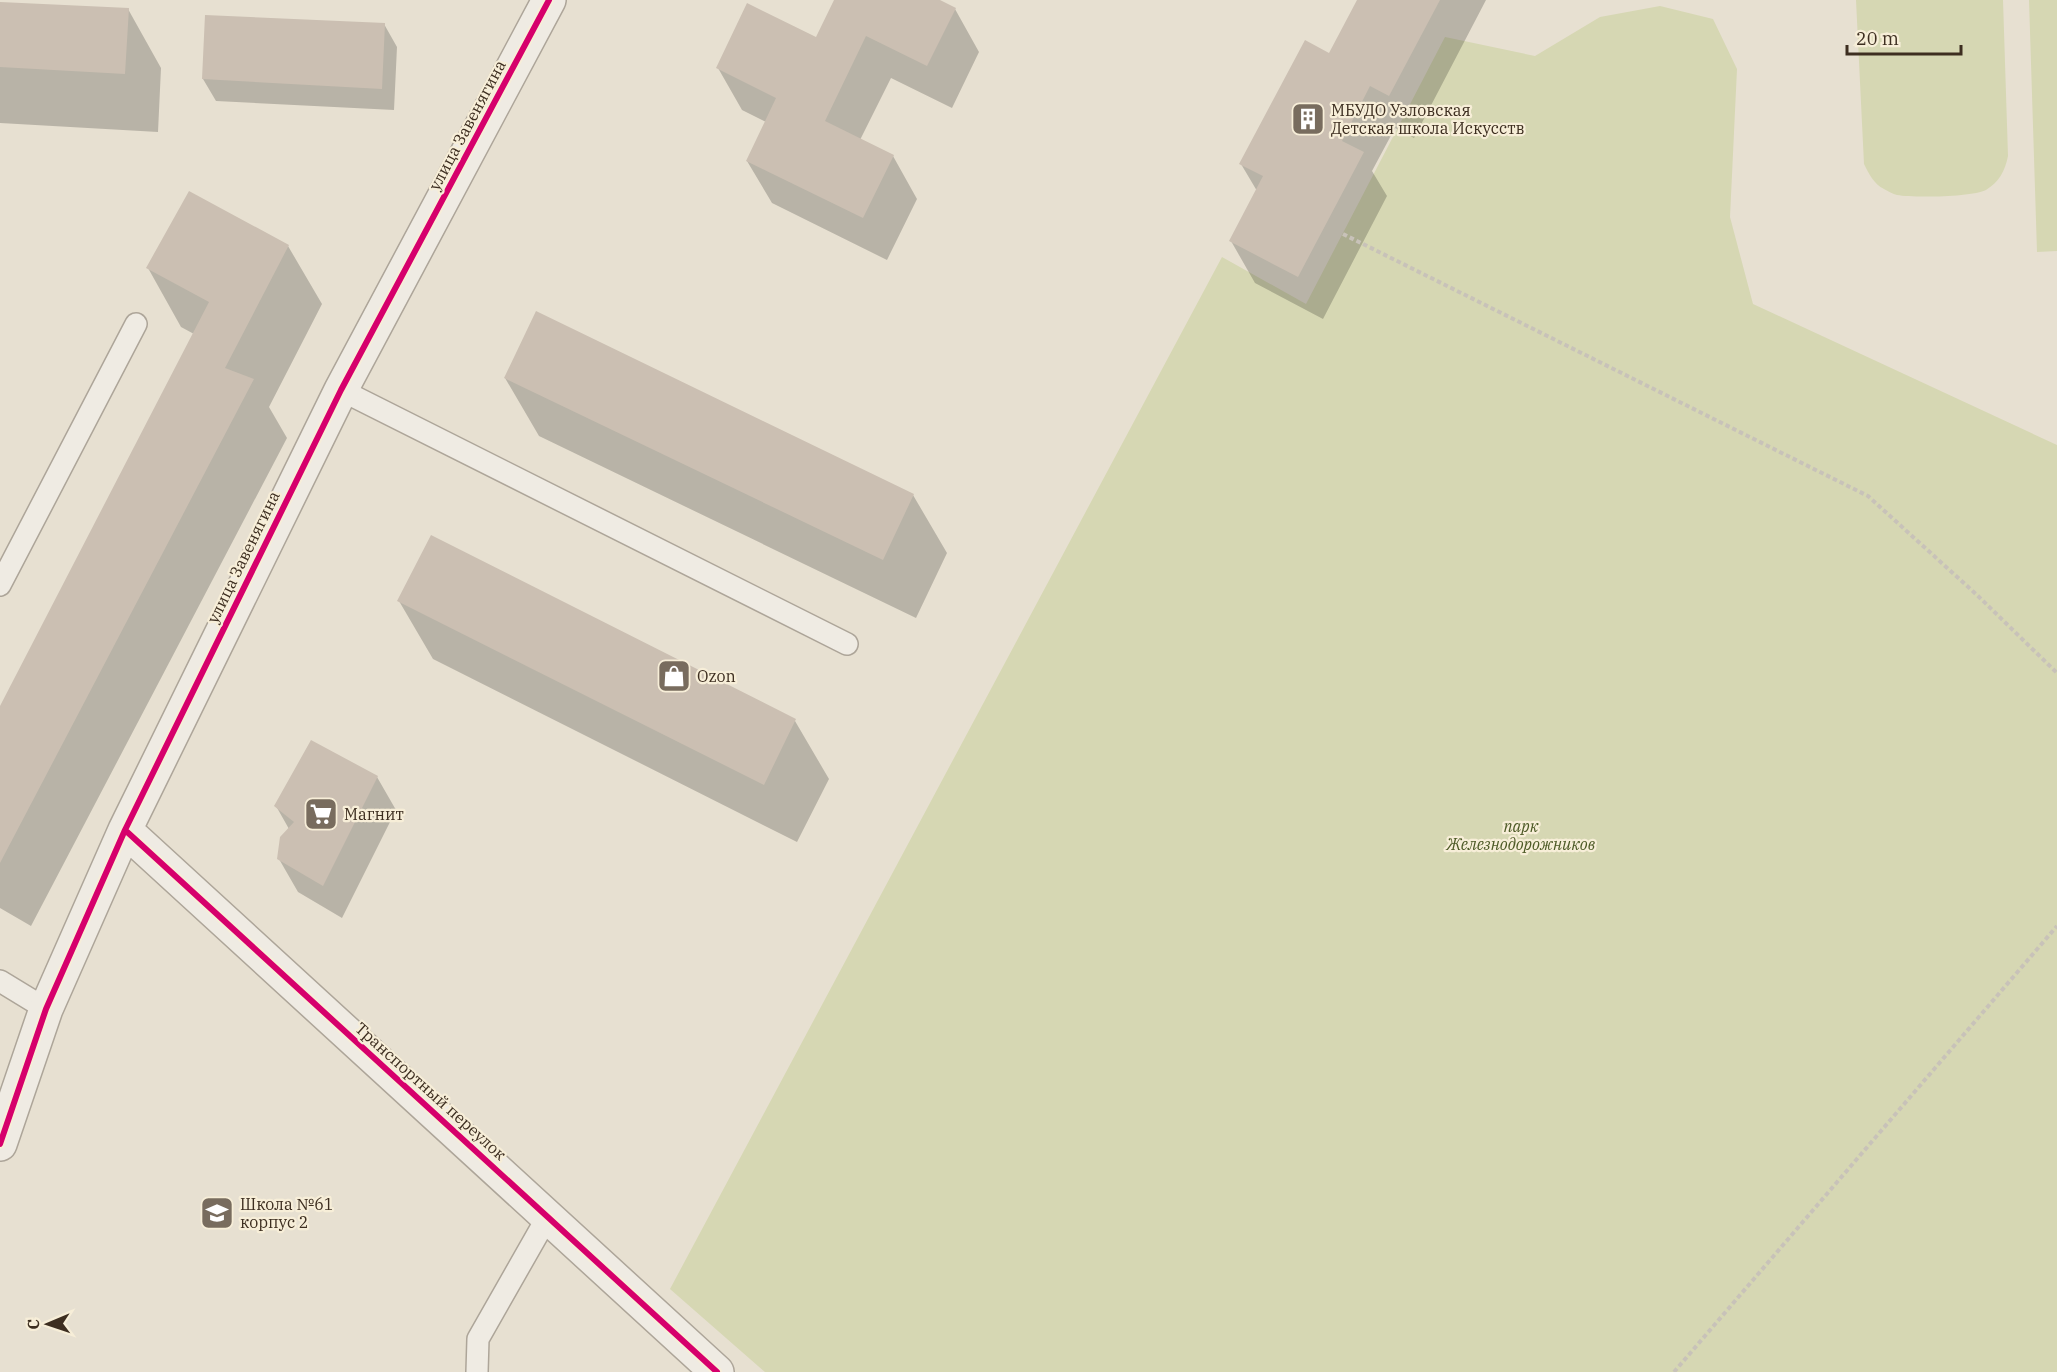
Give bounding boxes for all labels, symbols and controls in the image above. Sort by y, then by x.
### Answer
scale bar [1847,18,1961,56]
text: 20 m [1856,27,1899,50]
street label: улица Завенягина [424,56,510,194]
place label: МБУДО Узловская Детская школа Искусств [1331,100,1525,138]
building icon: МБУДО Узловская Детская школа Искусств [1290,101,1326,137]
street label: улица Завенягина [202,487,284,626]
shop icon: Ozon [656,658,692,694]
place label: Ozon [697,666,736,686]
supermarket icon: Магнит [303,796,339,832]
place label: Магнит [344,804,404,824]
park label: парк Железнодорожников [1446,816,1596,854]
street label: Транспортный переулок [351,1018,511,1165]
place label: Школа №61 корпус 2 [240,1194,333,1232]
school or university icon: Школа №61 корпус 2 [199,1195,235,1231]
north arrow [18,1294,78,1354]
text: С [23,1319,43,1330]

